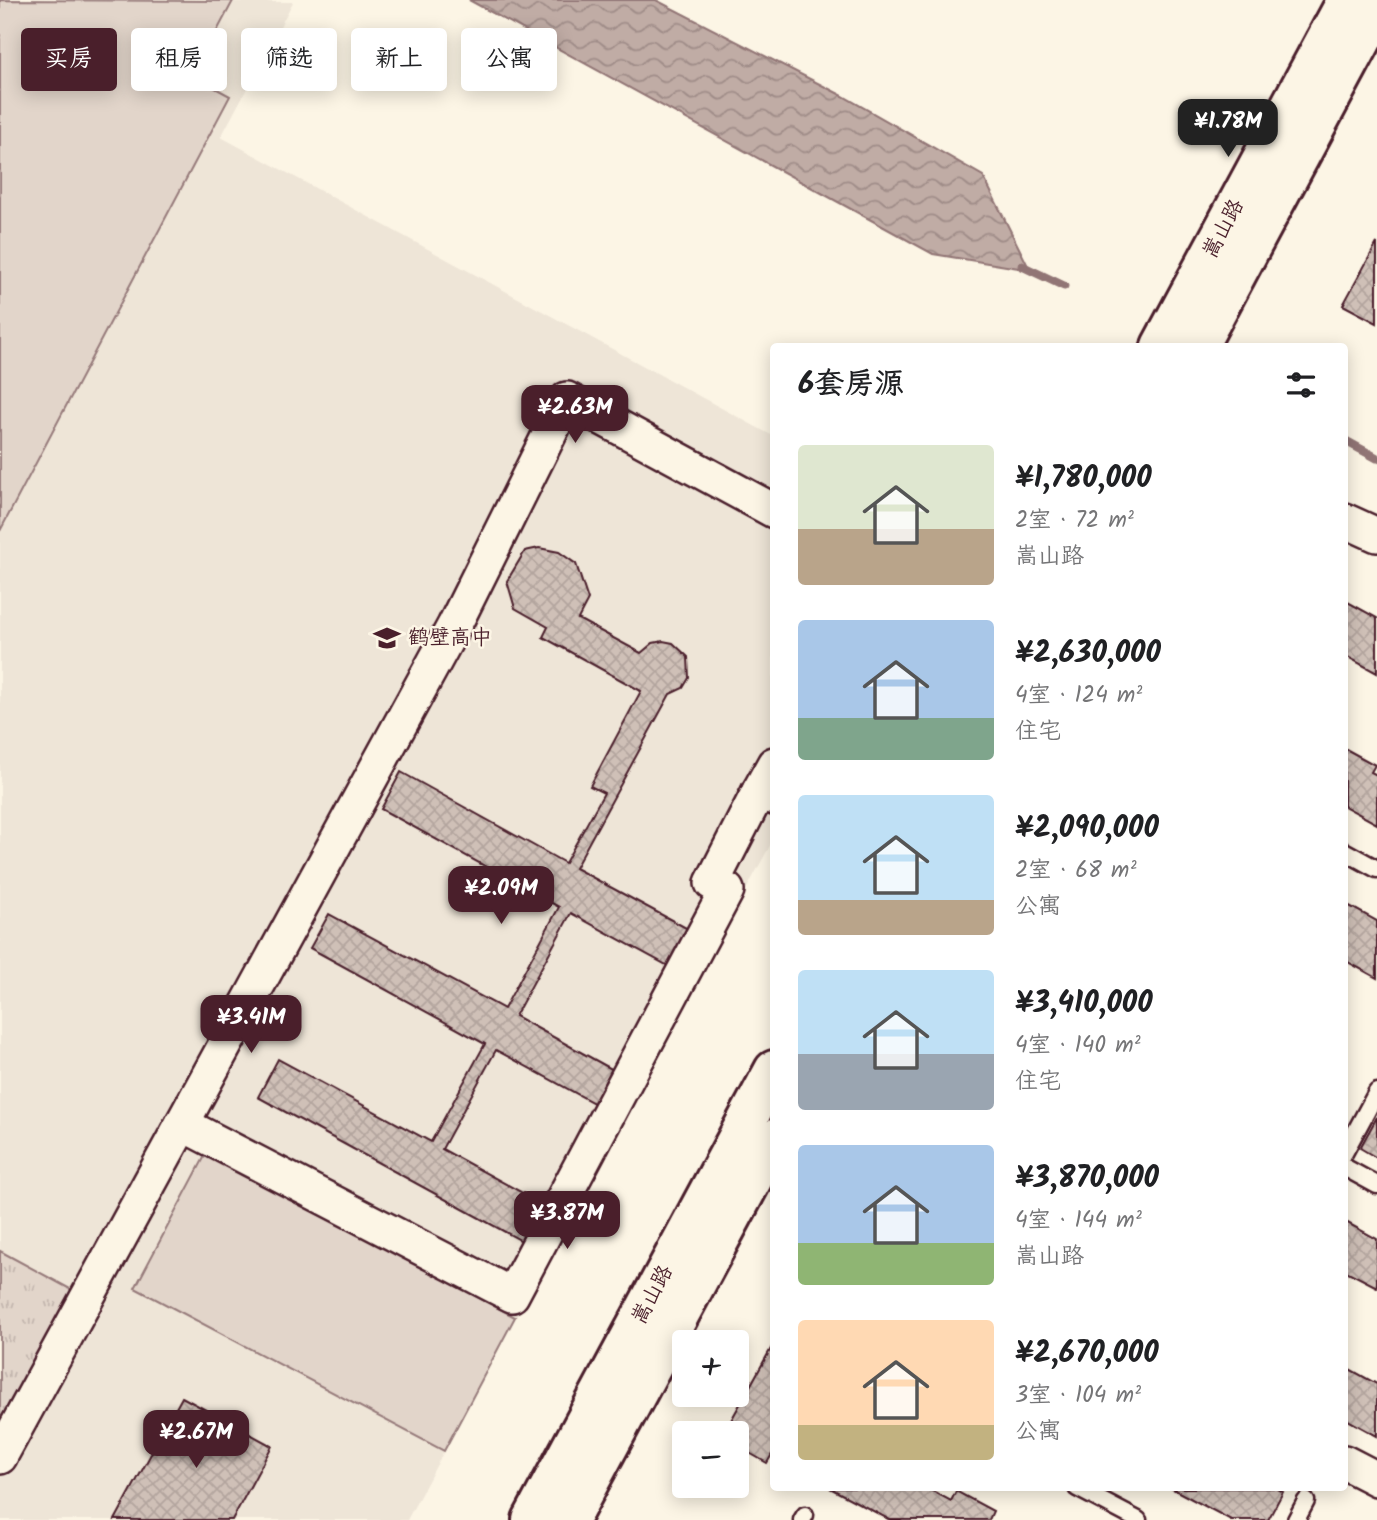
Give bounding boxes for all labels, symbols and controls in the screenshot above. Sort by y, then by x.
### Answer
chip: 买房 [21,28,117,91]
chip: 租房 [131,28,227,91]
chip: 筛选 [241,28,337,91]
chip: 新上 [351,28,447,91]
chip: 公寓 [461,28,557,91]
pin: ¥1.78M [1171,100,1285,159]
text: ¥1.78M [1194,104,1262,140]
street label: 嵩山路 [1195,193,1253,265]
text: 6套房源 [798,361,904,409]
icon: filters [1282,366,1320,404]
pin: ¥2.63M [518,386,632,445]
text: ¥2.63M [537,390,613,426]
text: ¥1,780,000 [1015,455,1152,503]
icon: home [854,473,938,557]
text: 2室 · 72 m² [1015,503,1134,539]
text: 嵩山路 [1015,539,1084,575]
place label: 鹤壁高中 [408,622,492,655]
school or university icon: 鹤壁高中 [372,623,402,653]
text: ¥2,630,000 [1015,630,1161,678]
icon: home [854,648,938,732]
text: 4室 · 124 m² [1015,678,1142,714]
text: 住宅 [1015,714,1061,750]
text: ¥2,090,000 [1015,805,1159,853]
icon: home [854,823,938,907]
text: 2室 · 68 m² [1015,853,1137,889]
pin: ¥2.09M [444,866,558,926]
text: ¥2.09M [464,871,538,907]
text: 公寓 [1015,889,1061,925]
text: ¥3,410,000 [1015,980,1153,1028]
pin: ¥3.41M [194,996,308,1055]
icon: home [854,998,938,1082]
text: ¥3.41M [216,1000,286,1036]
text: 4室 · 140 m² [1015,1028,1141,1064]
text: 住宅 [1015,1064,1061,1100]
text: ¥3,870,000 [1015,1155,1159,1203]
icon: home [854,1173,938,1257]
pin: ¥3.87M [510,1192,624,1251]
text: ¥3.87M [530,1196,604,1232]
text: 4室 · 144 m² [1015,1203,1142,1239]
text: 嵩山路 [1015,1239,1084,1275]
street label: 嵩山路 [624,1259,682,1331]
map controls [672,1330,749,1498]
button: + [672,1330,749,1407]
text: ¥2,670,000 [1015,1330,1159,1378]
icon: home [854,1348,938,1432]
text: 3室 · 104 m² [1015,1378,1141,1414]
pin: ¥2.67M [139,1410,253,1470]
text: 公寓 [1015,1414,1061,1450]
text: ¥2.67M [159,1415,233,1451]
button: − [672,1421,749,1498]

